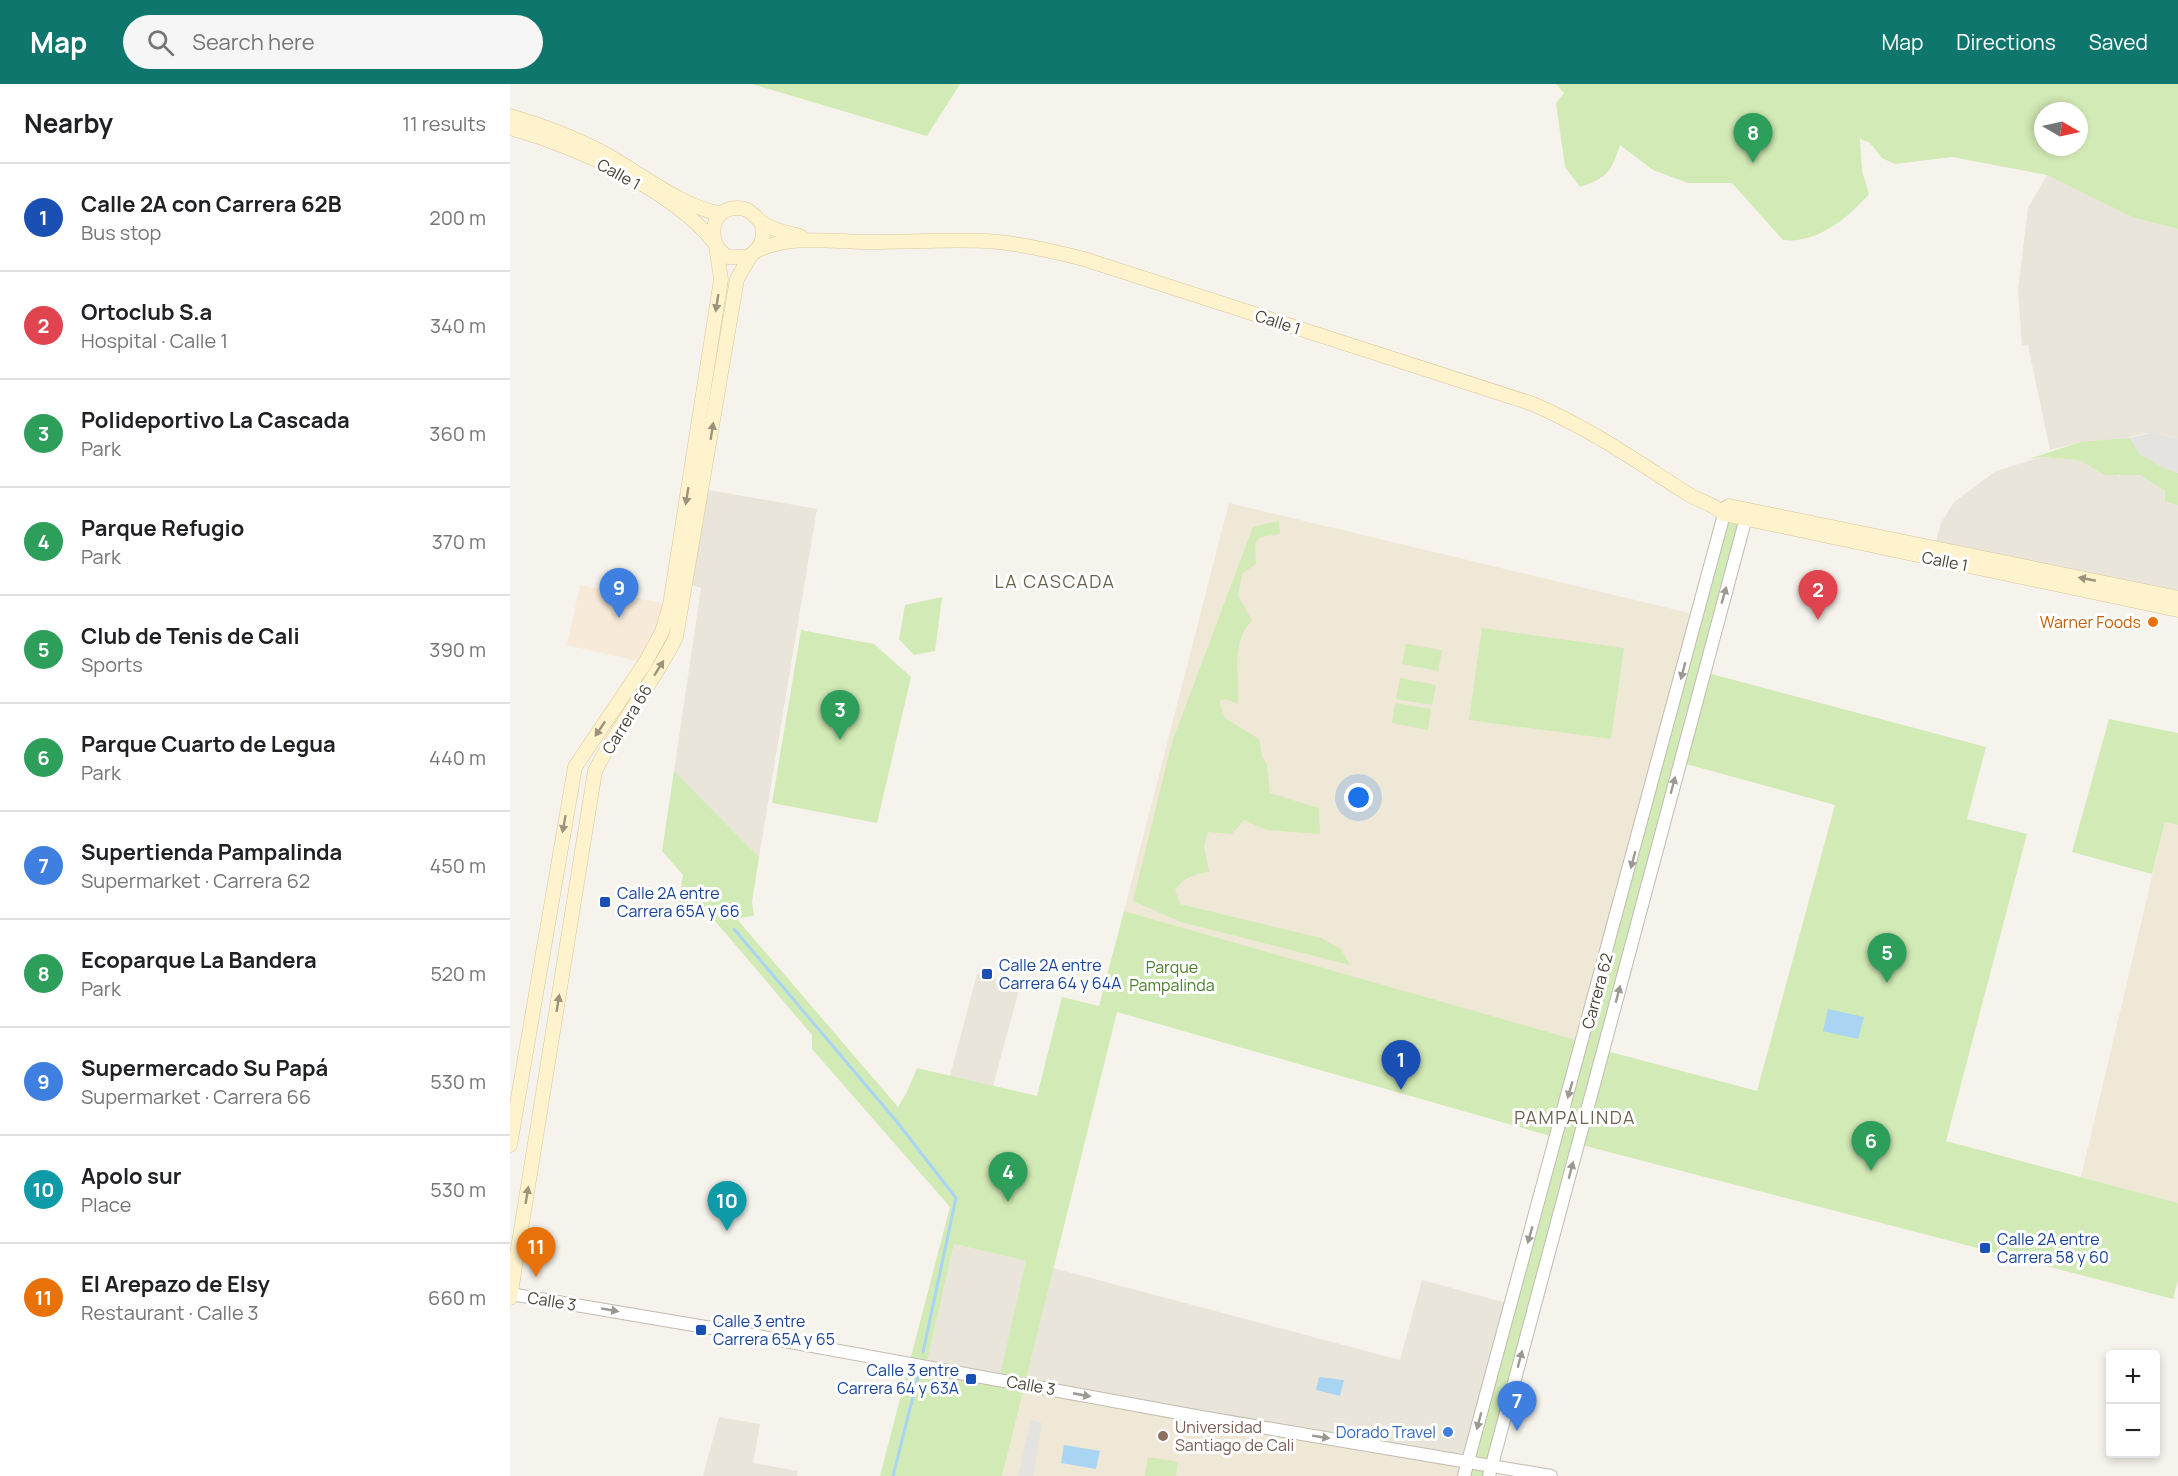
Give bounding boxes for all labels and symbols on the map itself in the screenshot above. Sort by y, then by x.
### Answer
north arrow [2034,102,2088,156]
pin: 8 [1734,113,1772,163]
street label: Calle 1 [593,153,645,195]
one-way arrow [712,294,721,313]
street label: Calle 1 [1252,304,1304,340]
one-way arrow [708,422,717,441]
one-way arrow [682,487,691,506]
street label: Calle 1 [1920,546,1970,576]
pin: 9 [600,568,638,618]
district label: LA CASCADA [995,569,1115,593]
pin: 2 [1798,570,1838,620]
one-way arrow [2077,574,2096,583]
one-way arrow [1720,586,1730,604]
place label: Warner Foods [2040,611,2141,633]
marker: Warner Foods [2146,615,2160,629]
one-way arrow [654,660,665,676]
one-way arrow [1678,663,1687,681]
street label: Carrera 66 [597,680,657,758]
pin: 3 [820,690,860,740]
one-way arrow [595,721,606,737]
one-way arrow [1668,776,1678,794]
your location [1344,783,1373,812]
one-way arrow [560,815,569,834]
one-way arrow [1627,851,1637,869]
place label: Calle 2A entre Carrera 65A y 66 [617,882,740,922]
marker: Calle 2A entre Carrera 65A y 66 [598,895,612,909]
pin: 5 [1868,934,1906,983]
street label: Carrera 62 [1576,951,1618,1031]
place label: Calle 2A entre Carrera 64 y 64A [999,954,1121,994]
park label: Parque Pampalinda [1129,956,1215,996]
marker: Calle 2A entre Carrera 64 y 64A [980,967,994,981]
one-way arrow [1613,985,1623,1003]
one-way arrow [553,993,562,1012]
pin: 1 [1382,1040,1420,1090]
one-way arrow [1565,1081,1574,1099]
district label: PAMPALINDA [1514,1105,1636,1129]
pin: 6 [1852,1122,1890,1171]
pin: 4 [988,1152,1028,1202]
one-way arrow [1566,1161,1576,1179]
pin: 10 [708,1182,746,1231]
one-way arrow [522,1185,531,1204]
one-way arrow [1525,1226,1534,1244]
pin: 11 [516,1228,556,1277]
place label: Calle 2A entre Carrera 58 y 60 [1997,1228,2109,1268]
marker: Calle 2A entre Carrera 58 y 60 [1978,1241,1992,1255]
street label: Calle 3 [526,1286,578,1316]
one-way arrow [601,1306,620,1315]
place label: Calle 3 entre Carrera 65A y 65 [713,1310,835,1350]
marker: Calle 3 entre Carrera 65A y 65 [694,1323,708,1337]
one-way arrow [1516,1349,1526,1368]
place label: Calle 3 entre Carrera 64 y 63A [837,1359,959,1399]
street label: Calle 3 [1005,1370,1057,1400]
marker: Calle 3 entre Carrera 64 y 63A [964,1372,978,1386]
pin: 7 [1498,1382,1536,1431]
one-way arrow [1072,1391,1091,1400]
one-way arrow [1474,1412,1483,1430]
place label: Universidad Santiago de Cali [1175,1416,1294,1456]
place label: Dorado Travel [1336,1421,1436,1443]
marker: Dorado Travel [1441,1425,1455,1439]
marker: Universidad Santiago de Cali [1156,1429,1170,1443]
one-way arrow [1312,1433,1331,1442]

